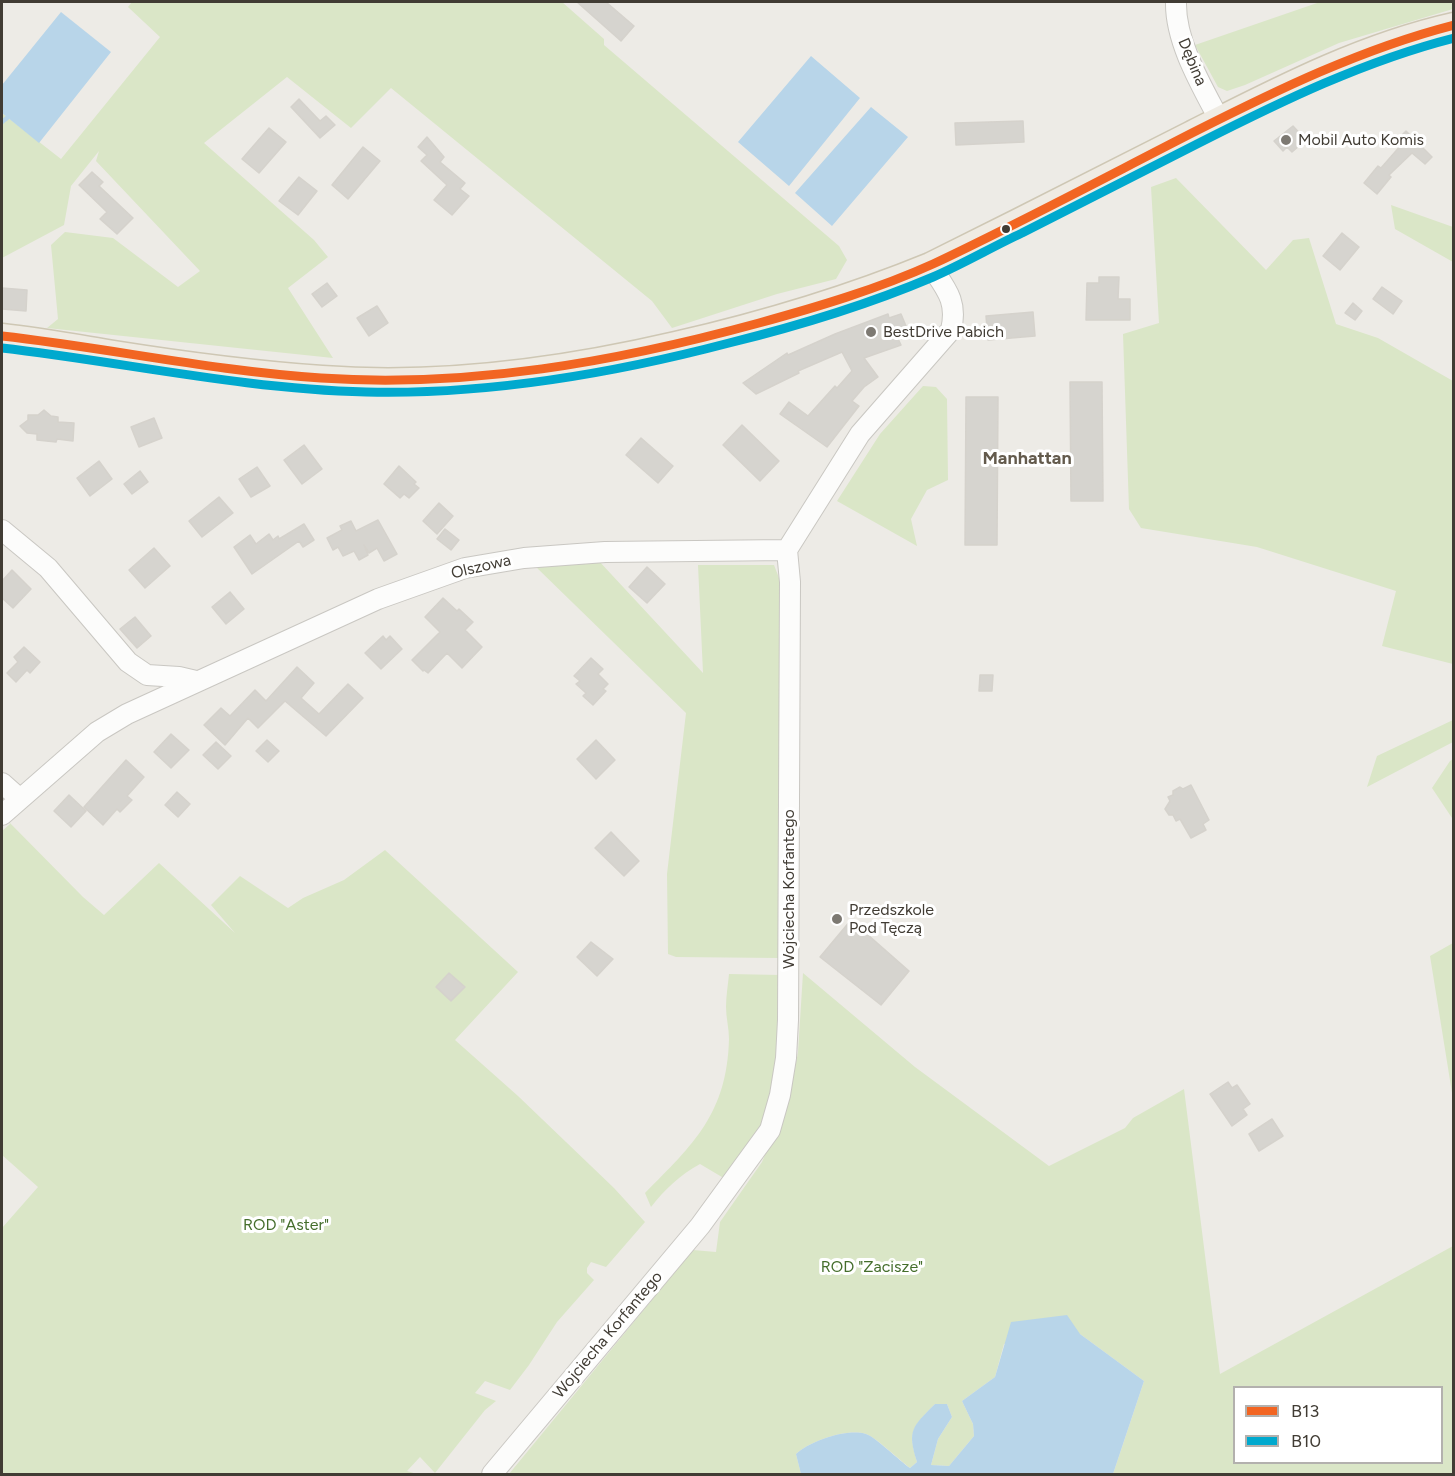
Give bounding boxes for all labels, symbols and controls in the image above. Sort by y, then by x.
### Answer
street label: Dębina [1173,35,1211,89]
place label: Mobil Auto Komis [1298,130,1424,150]
marker: Mobil Auto Komis [1279,133,1293,147]
unlabelled marker [1000,223,1012,235]
place label: BestDrive Pabich [883,322,1004,342]
marker: BestDrive Pabich [864,325,878,339]
district label: Manhattan [982,448,1072,470]
street label: Olszowa [449,551,513,583]
street label: Wojciecha Korfantego [779,809,799,969]
place label: Przedszkole Pod Tęczą [849,900,934,938]
marker: Przedszkole Pod Tęczą [830,912,844,926]
park label: ROD "Aster" [243,1215,329,1235]
park label: ROD "Zacisze" [821,1257,923,1277]
street label: Wojciecha Korfantego [549,1268,667,1402]
legend [1233,1386,1443,1464]
text: B13 [1291,1400,1319,1422]
text: B10 [1291,1430,1321,1452]

